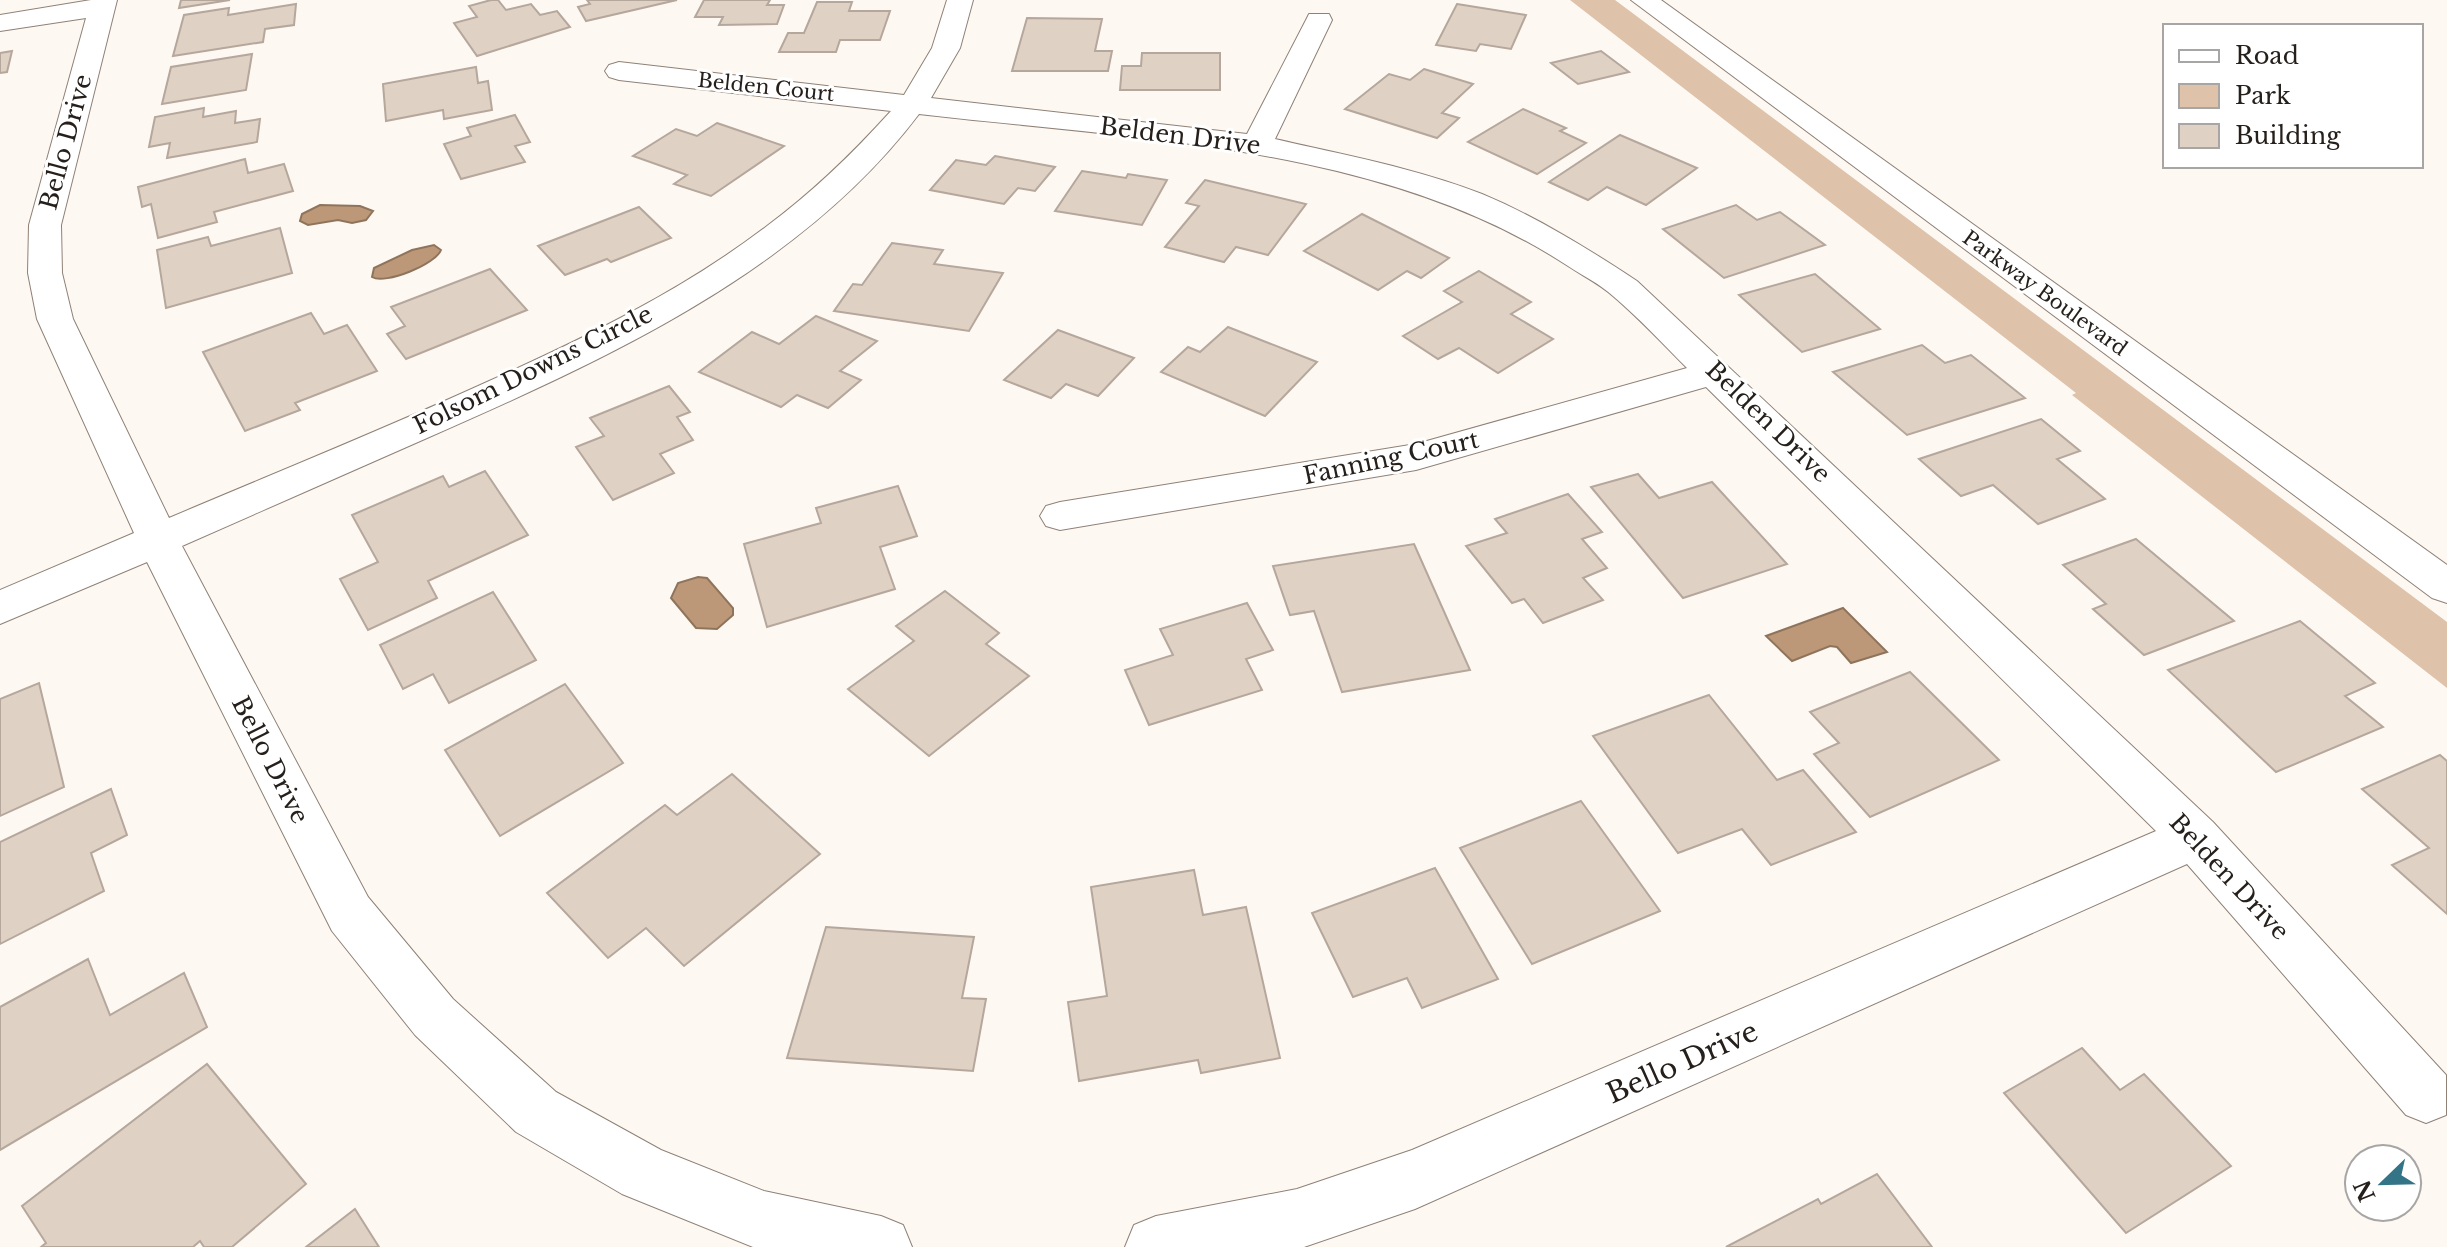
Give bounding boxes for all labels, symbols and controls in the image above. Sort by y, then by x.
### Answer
legend [2163,24,2423,168]
text: Road [2235,41,2299,70]
street label: Belden Court [696,68,836,106]
street label: Bello Drive [34,71,98,213]
text: Park [2235,81,2291,110]
street label: Belden Drive [1098,111,1262,160]
text: Building [2235,121,2341,150]
street label: Parkway Boulevard [1958,225,2132,361]
street label: Folsom Downs Circle [409,299,657,440]
street label: Belden Drive [1700,355,1837,488]
street label: Fanning Court [1300,425,1481,490]
street label: Bello Drive [226,691,315,828]
street label: Belden Drive [2164,808,2295,946]
street label: Bello Drive [1601,1014,1763,1111]
north arrow [2343,1143,2423,1223]
text: N [2348,1176,2382,1205]

